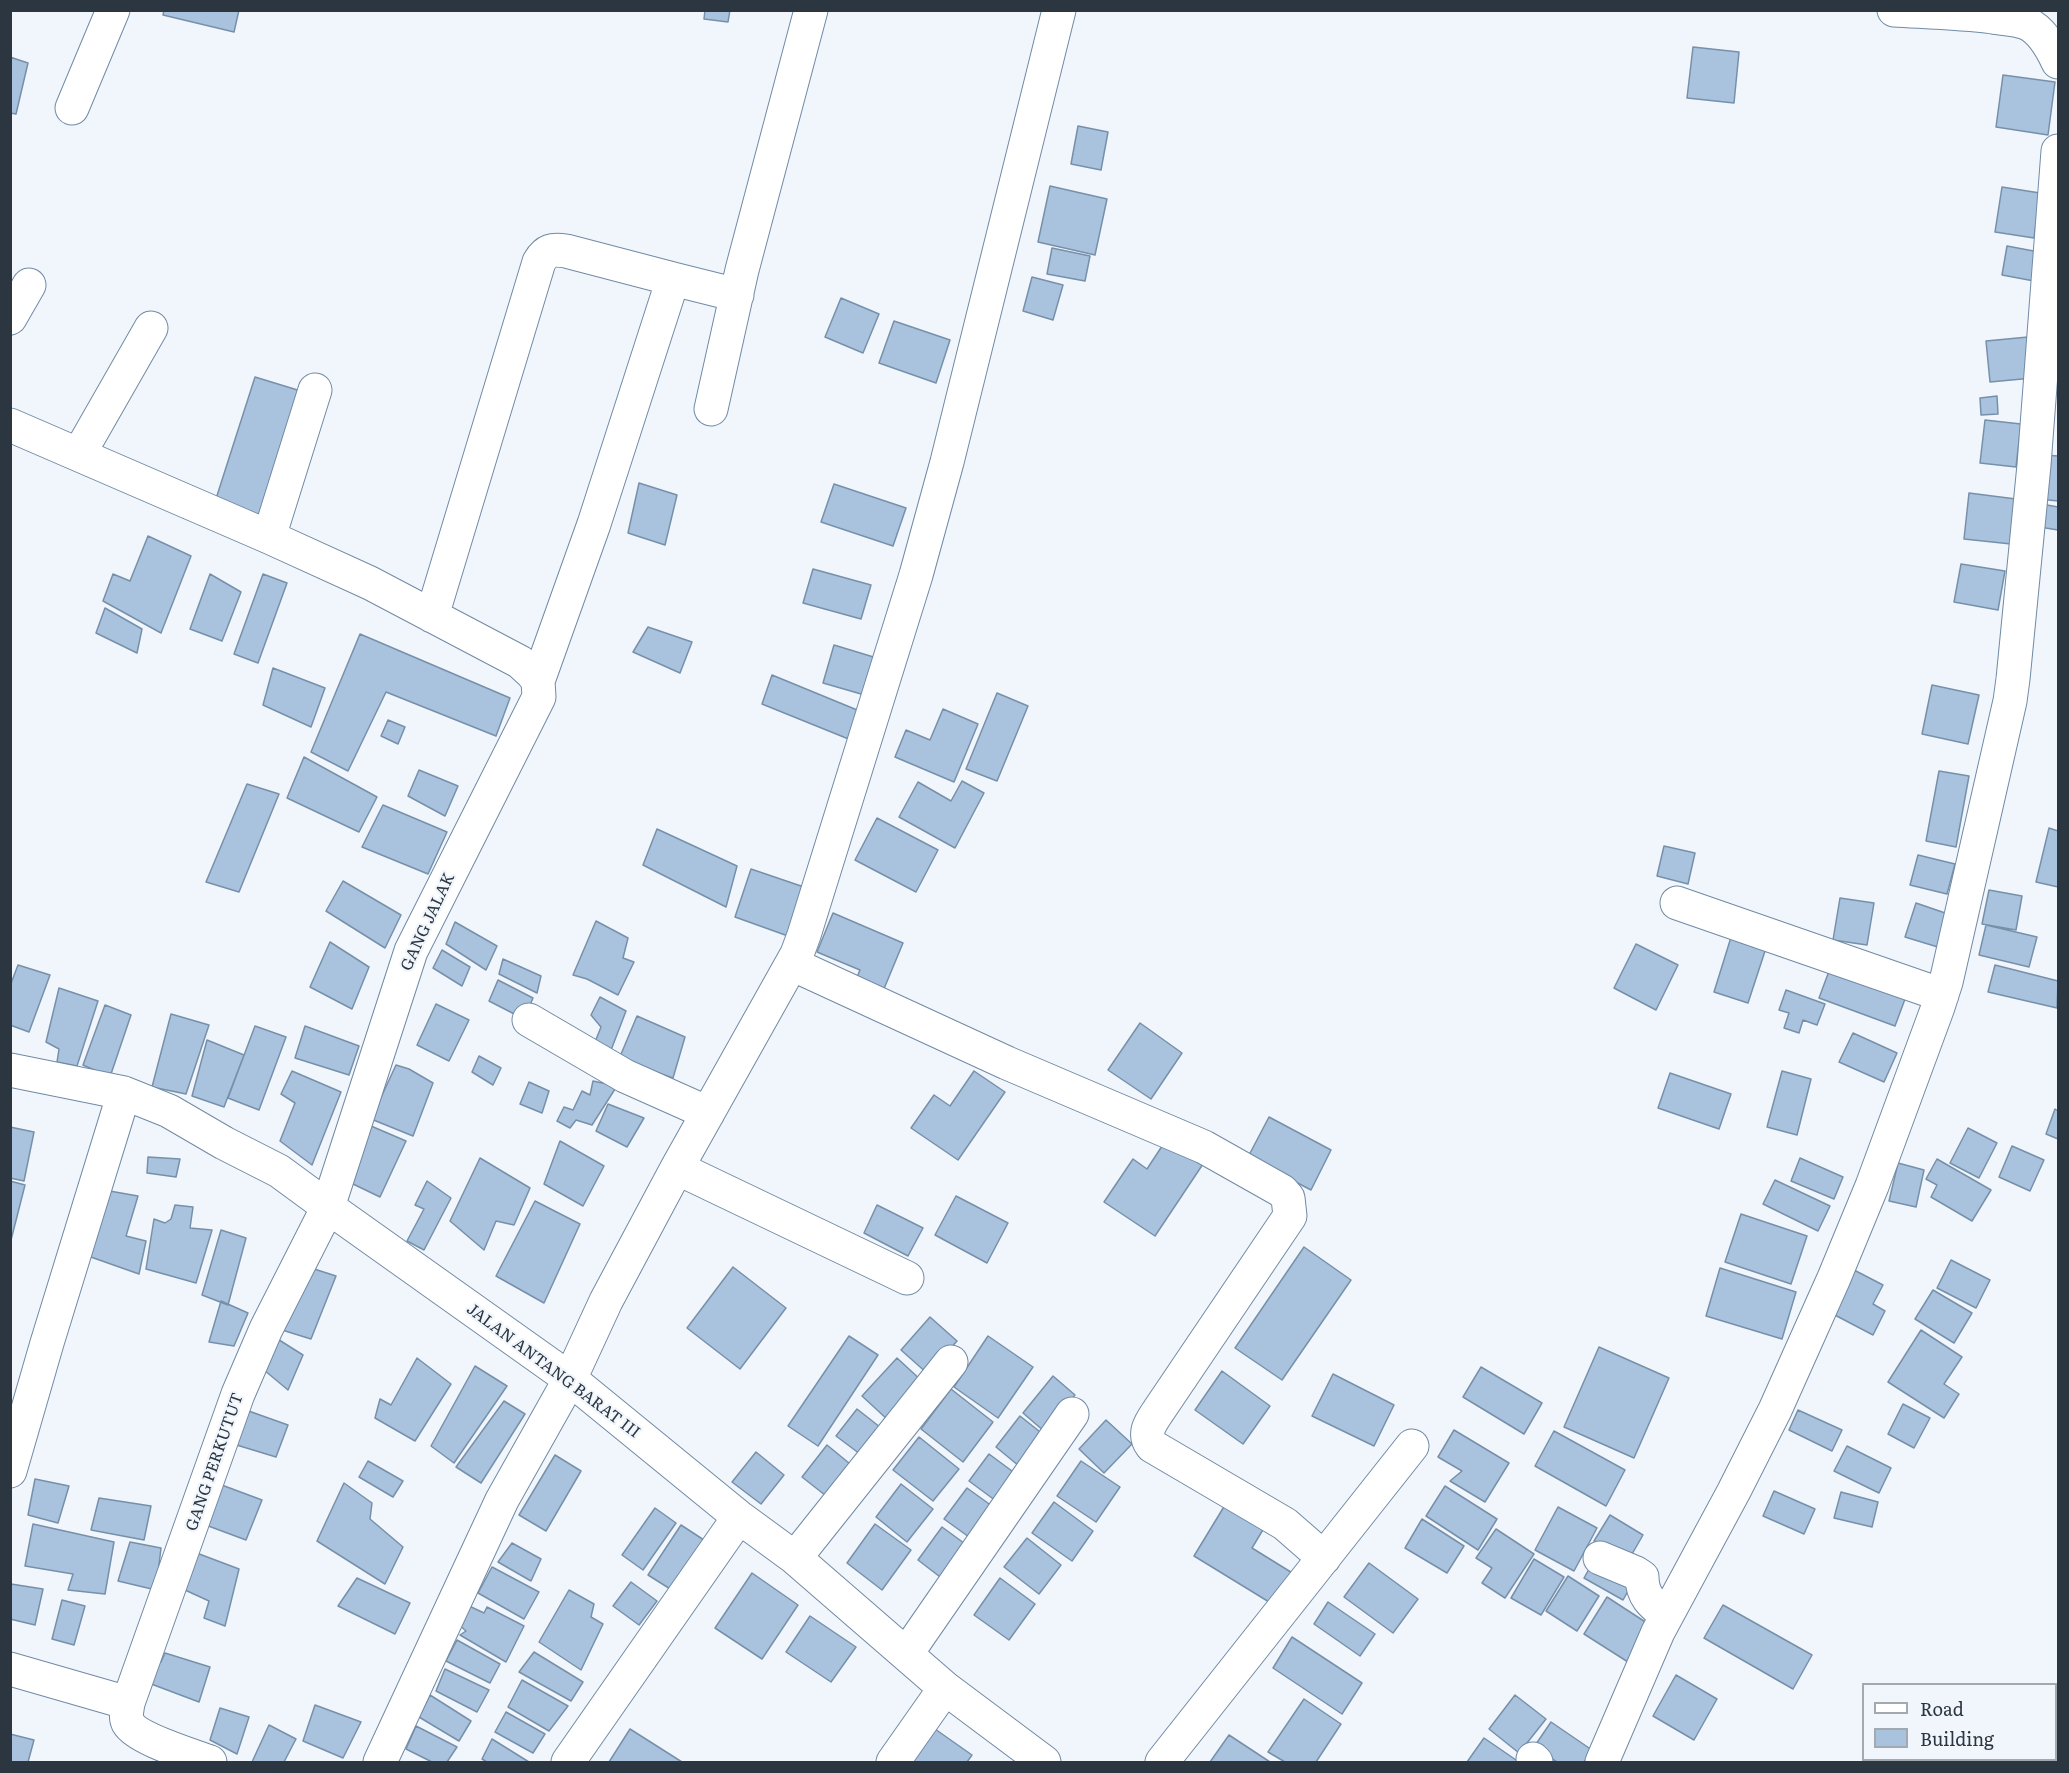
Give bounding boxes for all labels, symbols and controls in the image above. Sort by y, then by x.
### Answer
street label: GANG JALAK [397,870,459,974]
street label: JALAN ANTANG BARAT III [463,1300,643,1442]
street label: GANG PERKUTUT [182,1390,248,1534]
legend [1862,1683,2057,1761]
text: Road [1920,1695,1964,1722]
text: Building [1920,1725,1994,1752]

